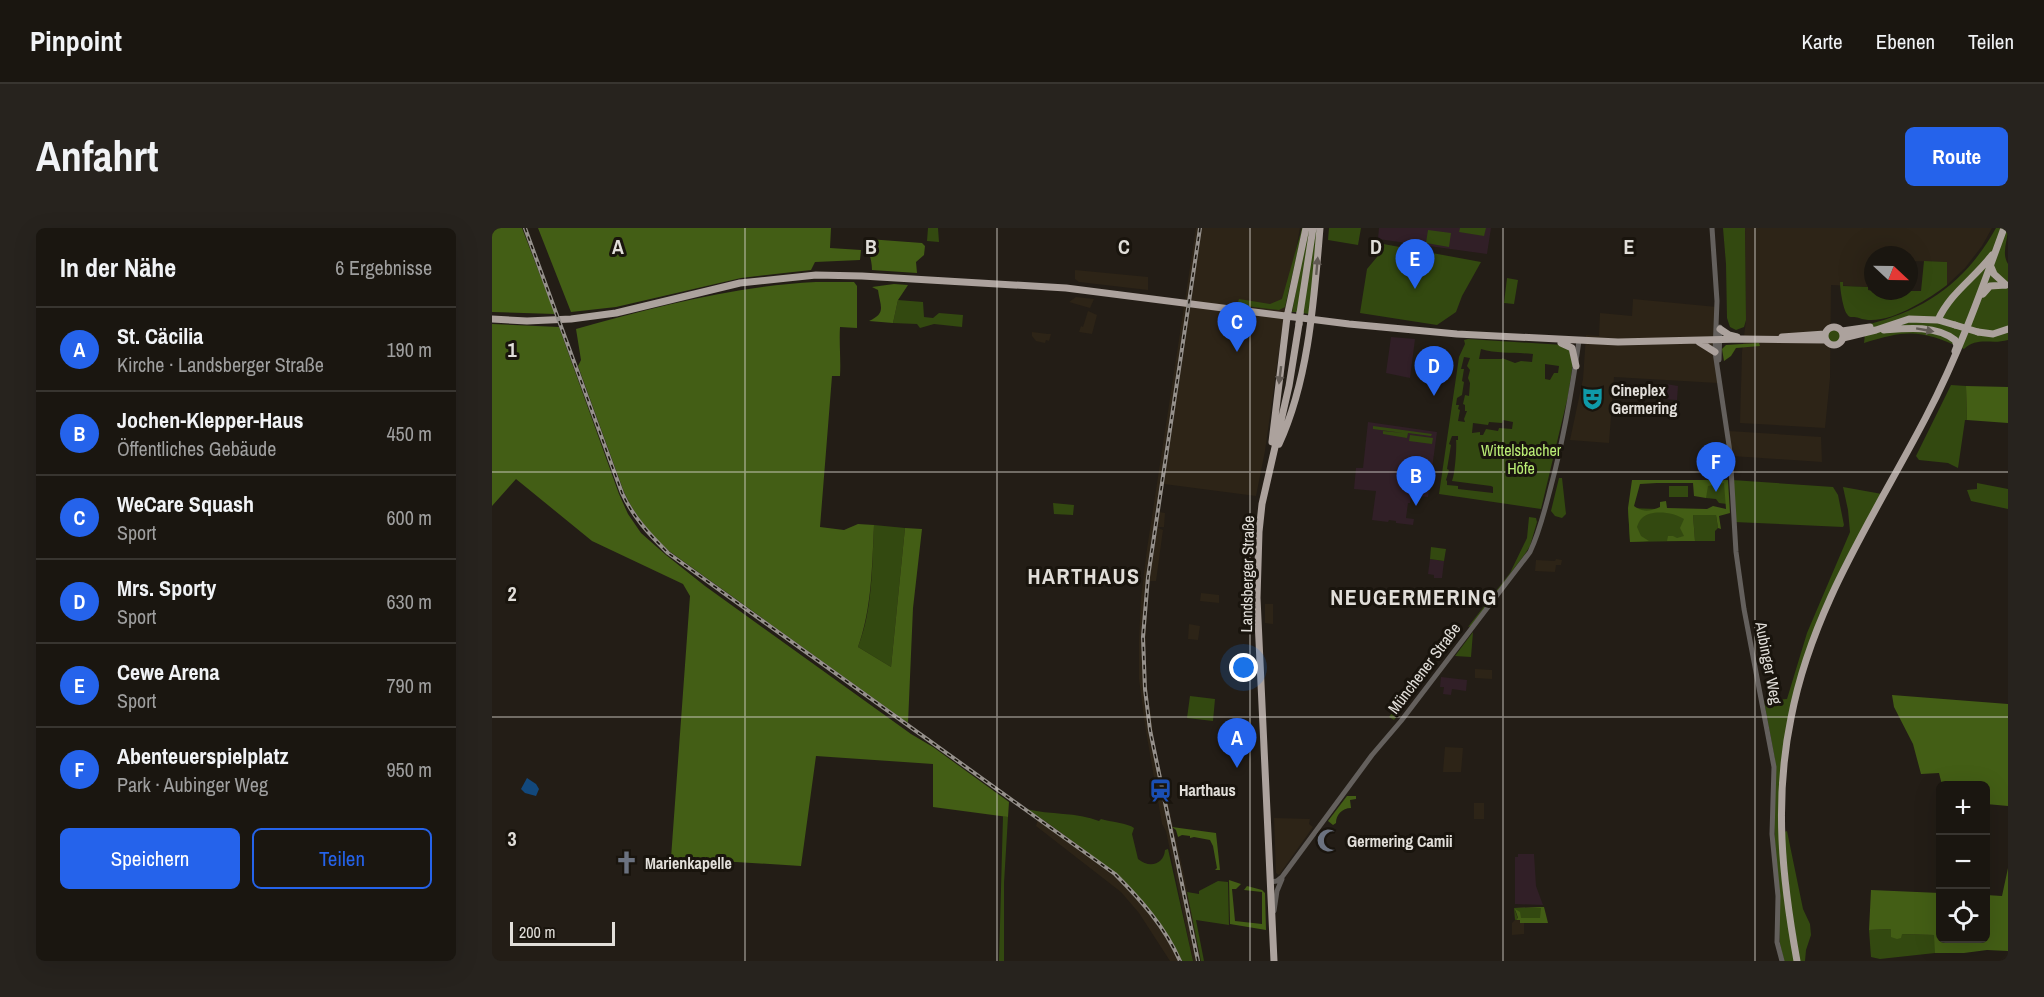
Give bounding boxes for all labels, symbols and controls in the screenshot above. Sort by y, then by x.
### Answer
text: Pinpoint [30,22,122,60]
text: Karte [1802,27,1843,56]
text: Ebenen [1876,27,1935,56]
text: Teilen [1968,27,2014,56]
button: Route [1905,127,2008,186]
text: Anfahrt [36,128,158,184]
text: A [612,233,624,260]
text: B [865,233,877,260]
text: C [1118,233,1130,260]
text: D [1370,233,1382,260]
text: E [1624,233,1635,260]
pin: E [1396,239,1434,289]
north arrow [1864,246,1918,300]
text: In der Nähe [60,250,176,285]
text: 6 Ergebnisse [335,254,432,281]
one-way arrow [1312,256,1322,275]
pin: C [1218,302,1256,352]
text: St. Cäcilia [117,321,203,351]
one-way arrow [1915,326,1934,335]
text: A [74,336,85,363]
text: 190 m [386,336,432,363]
text: 1 [507,336,517,363]
pin: D [1414,346,1454,396]
text: Kirche · Landsberger Straße [117,351,324,378]
one-way arrow [1276,365,1285,384]
place label: Cineplex Germering [1611,379,1677,419]
theatre icon: Cineplex Germering [1580,386,1606,412]
text: Jochen-Klepper-Haus [117,405,303,435]
text: B [74,420,85,447]
text: 450 m [386,420,432,447]
text: Öffentliches Gebäude [117,435,276,462]
park label: Wittelsbacher Höfe [1481,439,1562,479]
pin: F [1696,442,1736,492]
pin: B [1396,456,1436,506]
text: WeCare Squash [117,489,254,519]
text: C [74,504,85,531]
text: 600 m [386,504,432,531]
street label: Landsberger Straße [1235,515,1259,633]
text: Sport [117,519,156,546]
district label: HARTHAUS [1027,561,1141,591]
text: Mrs. Sporty [117,573,216,603]
text: 2 [507,580,517,607]
district label: NEUGERMERING [1330,582,1498,612]
text: D [74,588,85,615]
text: 630 m [386,588,432,615]
text: Sport [117,603,156,630]
street label: Münchener Straße [1383,618,1465,718]
street label: Aubinger Weg [1750,619,1788,707]
your location [1229,653,1258,682]
text: Cewe Arena [117,657,220,687]
text: E [74,672,85,699]
text: 790 m [386,672,432,699]
text: Sport [117,687,156,714]
pin: A [1218,718,1256,768]
text: Abenteuerspielplatz [117,741,288,771]
text: F [74,756,85,783]
text: 950 m [386,756,432,783]
text: Park · Aubinger Weg [117,771,268,798]
station icon: Harthaus [1148,777,1174,803]
place label: Harthaus [1179,779,1236,801]
map controls [1936,781,1990,943]
button: + [1936,781,1990,835]
text: 3 [507,825,517,852]
button: Speichern [60,828,240,889]
button: Teilen [252,828,432,889]
mosque icon: Germering Camii [1316,828,1342,854]
place label: Germering Camii [1347,830,1453,852]
button: − [1936,835,1990,889]
church icon: Marienkapelle [614,850,640,876]
place label: Marienkapelle [645,852,732,874]
button: locate [1936,889,1990,943]
scale bar [510,919,615,946]
text: 200 m [519,921,555,943]

